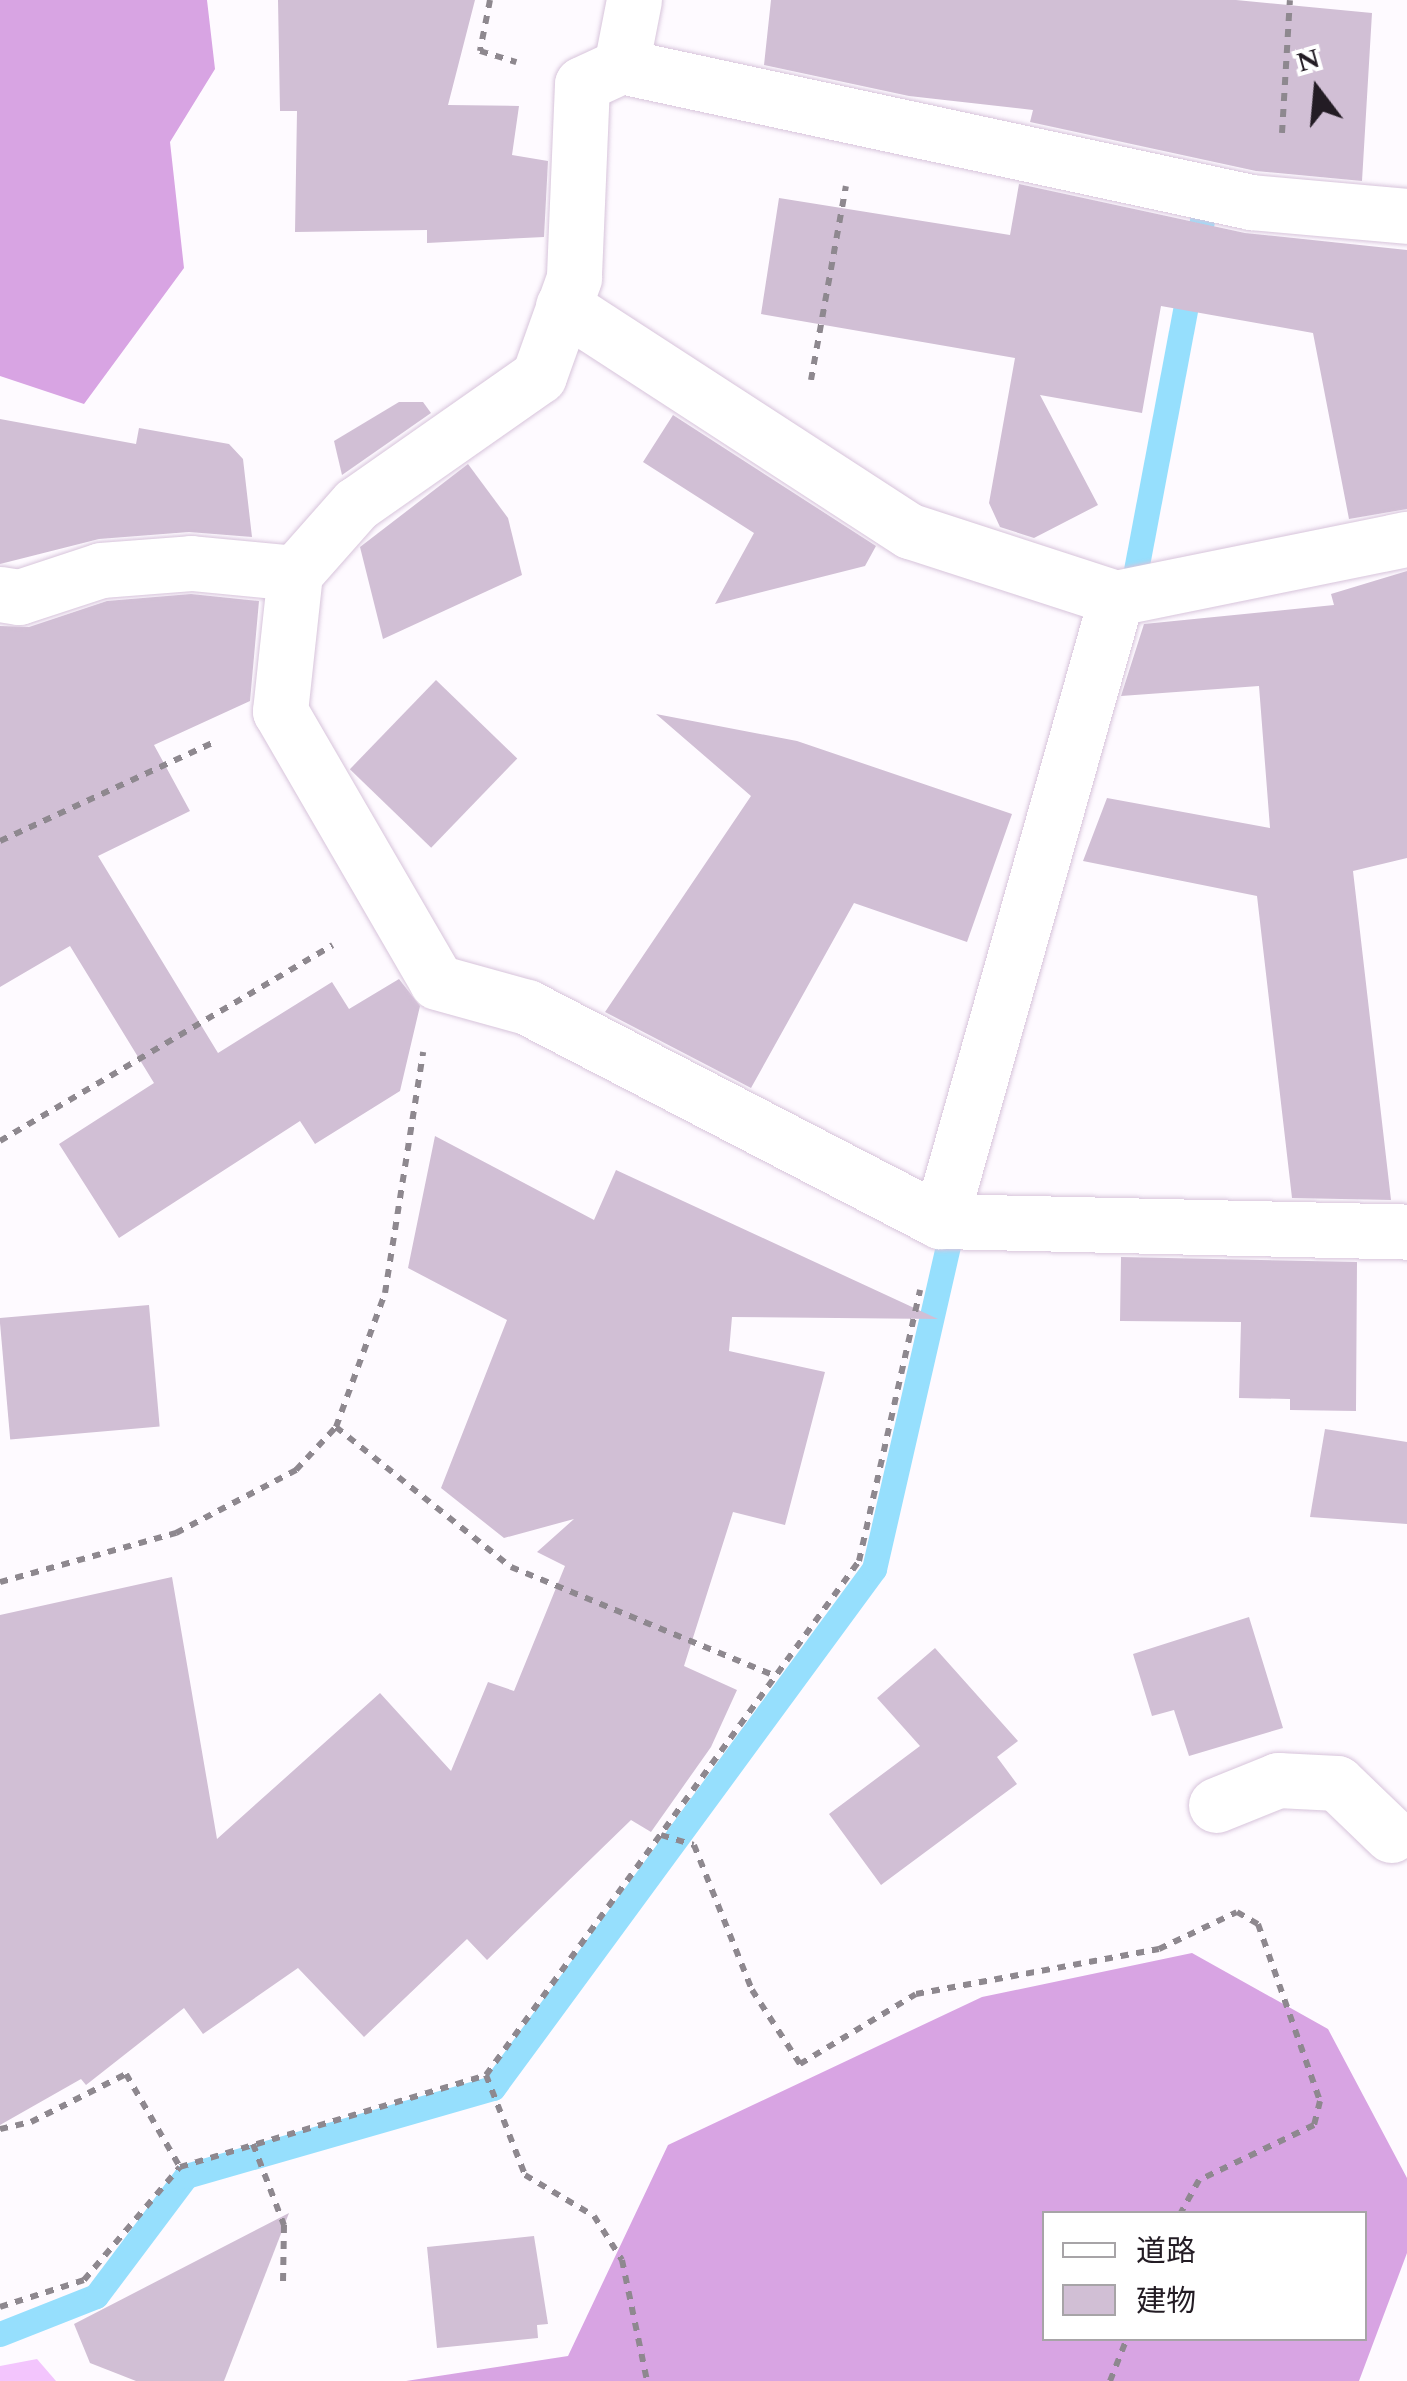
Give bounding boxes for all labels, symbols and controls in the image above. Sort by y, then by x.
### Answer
text: N [1292,37,1325,85]
north arrow [1267,40,1367,140]
legend [1042,2211,1367,2341]
text: 道路 [1136,2229,1196,2275]
text: 建物 [1136,2279,1196,2325]

